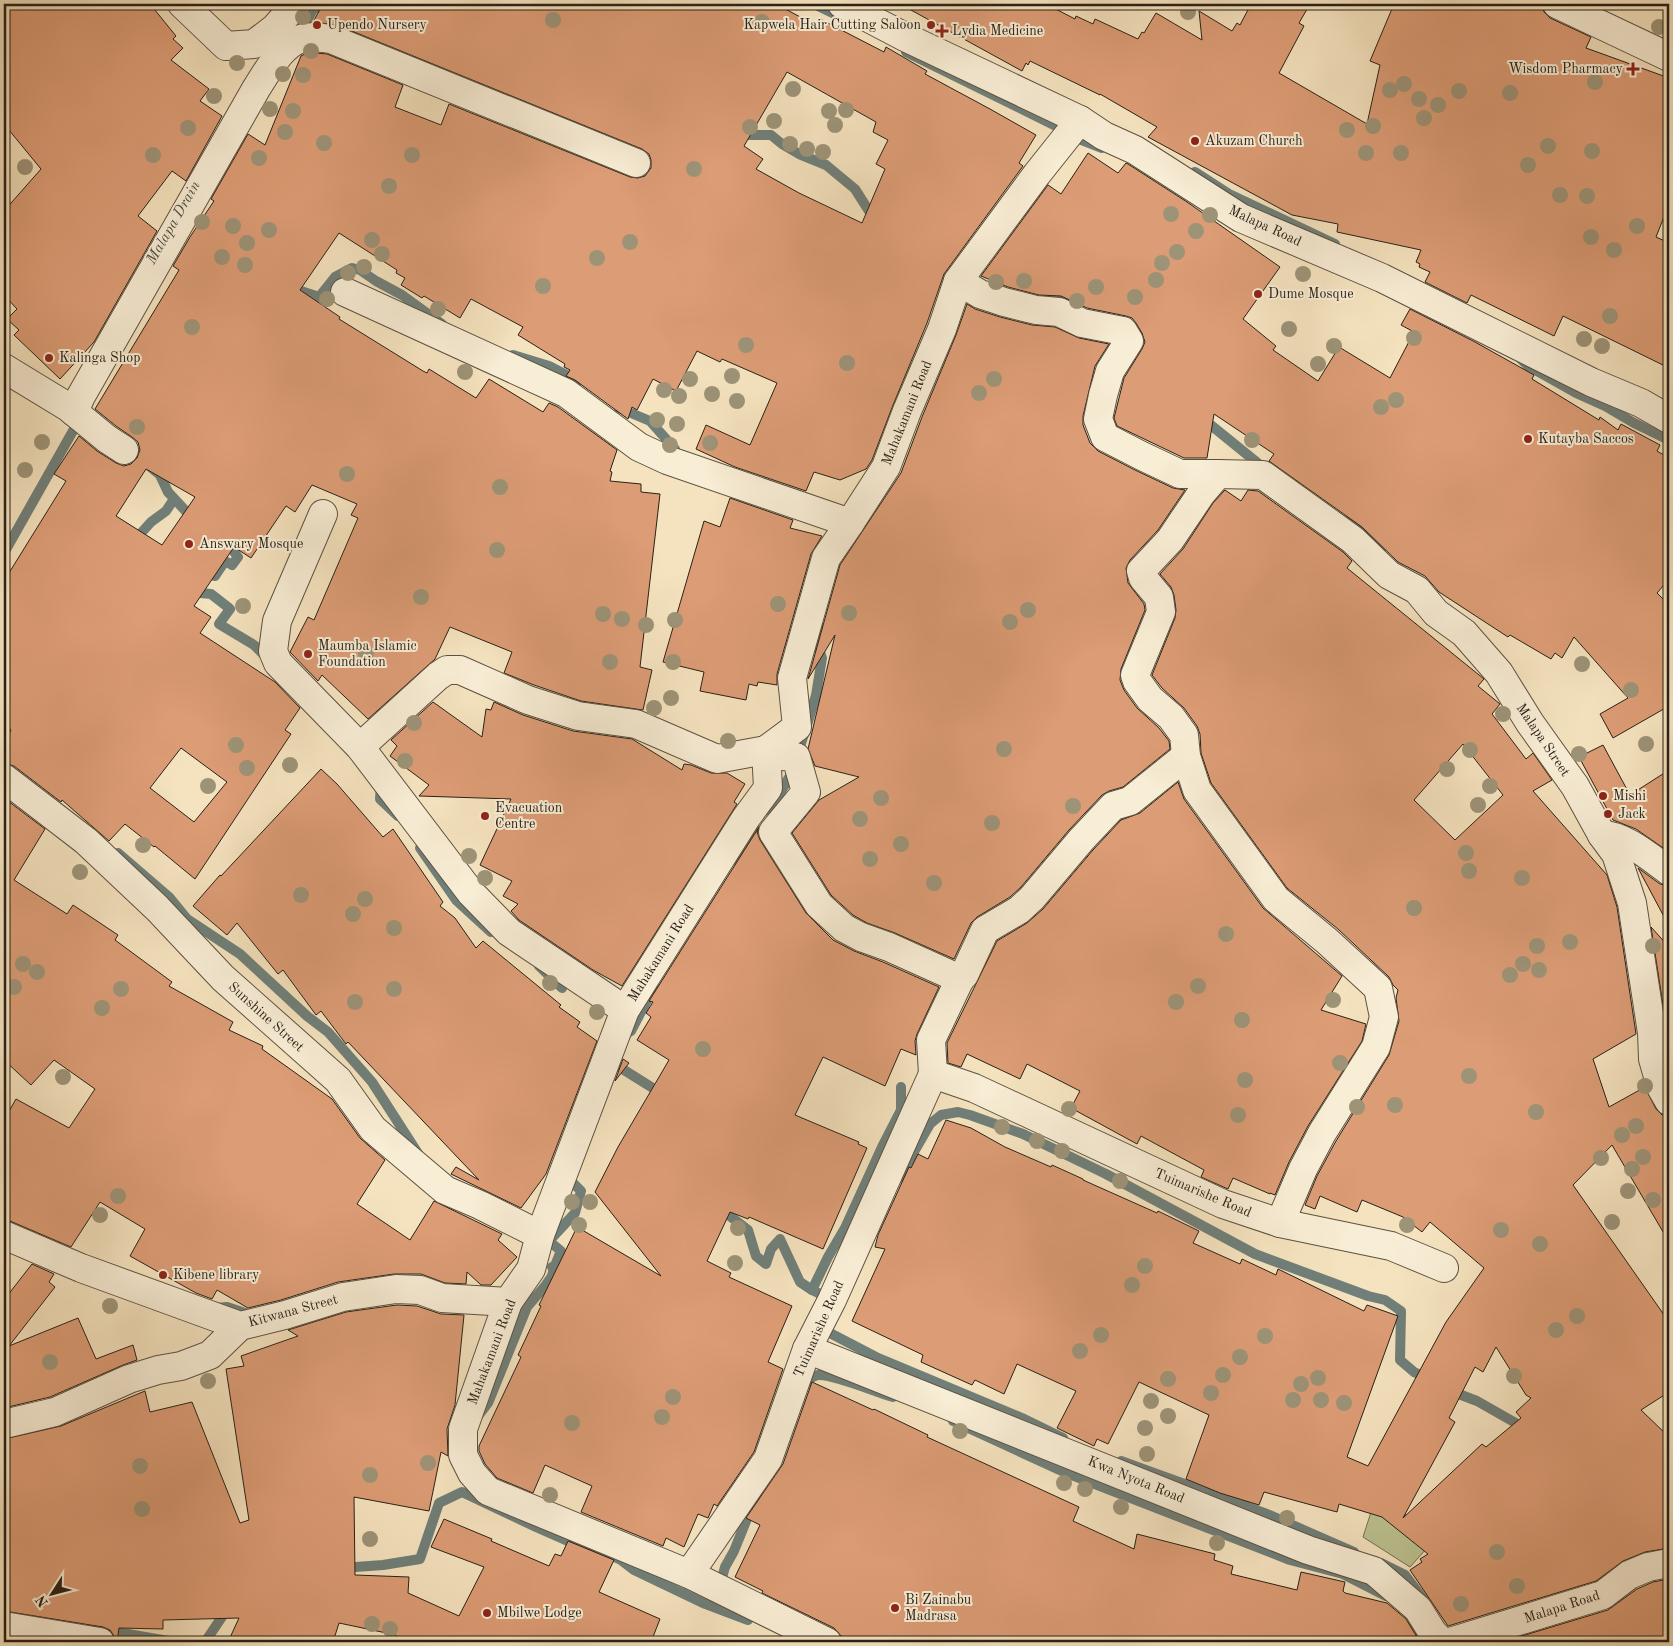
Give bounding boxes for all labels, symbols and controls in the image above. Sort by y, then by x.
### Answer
place label: Upendo Nursery [327,18,428,32]
place label: Kapwela Hair Cutting Saloon [744,18,921,32]
marker: Upendo Nursery [311,19,323,31]
marker: Kapwela Hair Cutting Saloon [925,19,937,31]
place label: Lydia Medicine [952,24,1043,38]
marker: Lydia Medicine [936,25,948,37]
place label: Wisdom Pharmacy [1508,62,1624,76]
marker: Wisdom Pharmacy [1627,63,1639,75]
place label: Akuzam Church [1205,134,1303,148]
marker: Akuzam Church [1189,135,1201,147]
water label: Malapa Drain [144,178,204,268]
street label: Malapa Road [1226,203,1304,249]
place label: Dume Mosque [1268,287,1354,301]
marker: Dume Mosque [1252,288,1264,300]
place label: Kalinga Shop [59,351,141,365]
marker: Kalinga Shop [43,352,55,364]
street label: Mahakamani Road [880,359,934,467]
place label: Kutayba Saccos [1538,432,1634,446]
marker: Kutayba Saccos [1522,433,1534,445]
place label: Answary Mosque [199,537,303,551]
marker: Answary Mosque [183,538,195,550]
place label: Maumba Islamic Foundation [318,639,417,669]
marker: Maumba Islamic Foundation [302,648,314,660]
street label: Malapa Street [1514,701,1572,779]
place label: Mishi [1613,789,1646,803]
marker: Mishi [1597,790,1609,802]
place label: Evacuation Centre [495,801,563,831]
place label: Jack [1618,807,1646,821]
marker: Jack [1602,808,1614,820]
marker: Evacuation Centre [479,810,491,822]
street label: Mahakamani Road [625,902,697,1004]
street label: Sunshine Street [226,980,307,1054]
street label: Tuimarishe Road [1152,1166,1254,1220]
place label: Kibene library [173,1268,260,1282]
marker: Kibene library [157,1269,169,1281]
street label: Tuimarishe Road [791,1279,847,1379]
street label: Kitwana Street [247,1292,339,1330]
street label: Mahakamani Road [465,1297,519,1407]
street label: Kwa Nyota Road [1086,1454,1186,1506]
north arrow [28,1568,78,1618]
street label: Malapa Road [1522,1588,1602,1626]
text: N [33,1592,51,1609]
place label: Bi Zainabu Madrasa [905,1593,972,1623]
marker: Bi Zainabu Madrasa [889,1602,901,1614]
place label: Mbilwe Lodge [497,1606,582,1620]
marker: Mbilwe Lodge [481,1607,493,1619]

